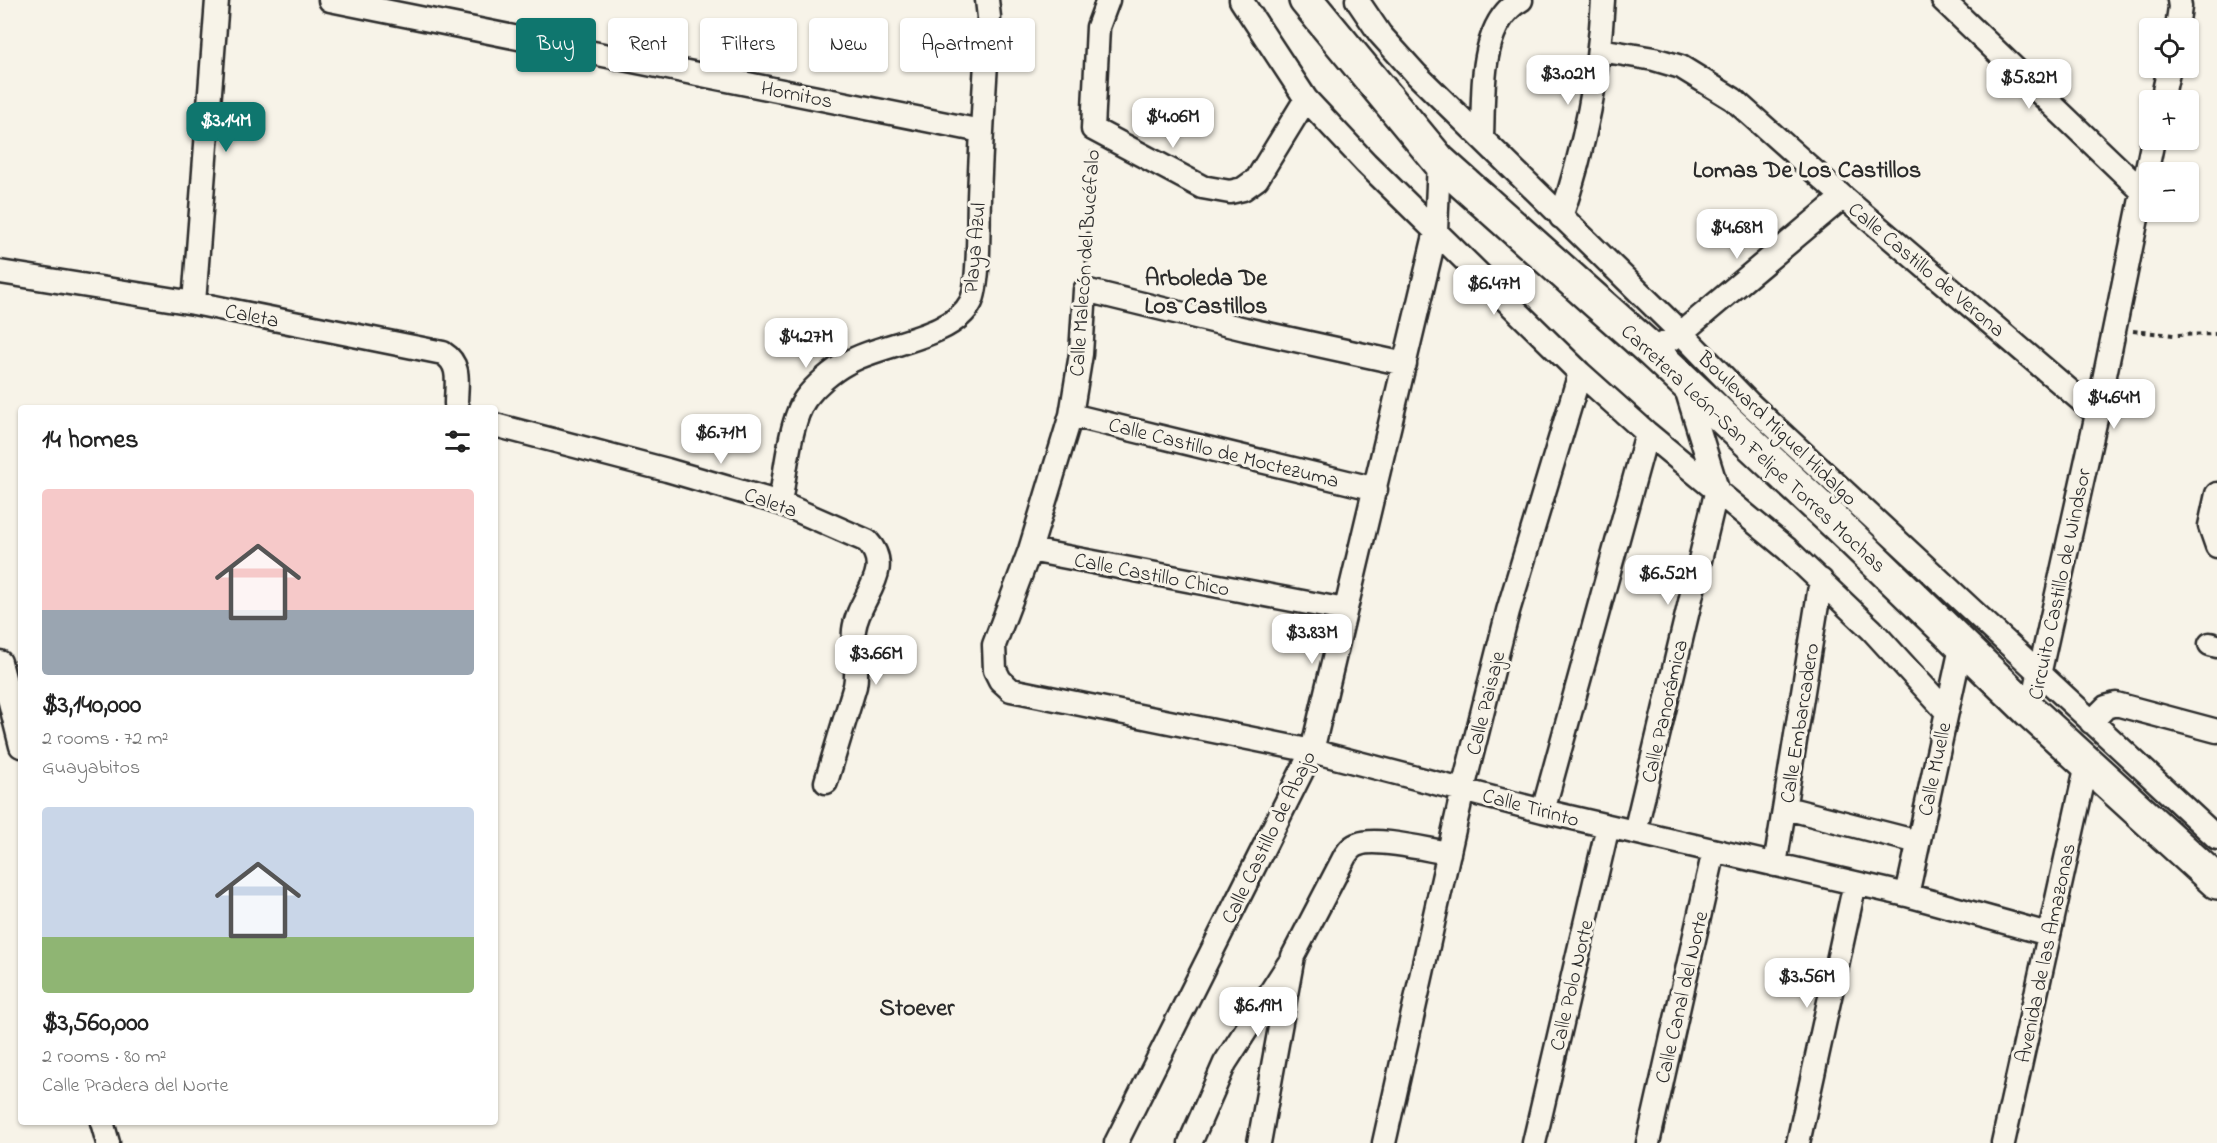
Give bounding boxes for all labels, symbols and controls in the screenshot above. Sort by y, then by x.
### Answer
chip: Buy [516,18,596,72]
chip: Rent [608,18,688,72]
chip: Filters [700,18,797,72]
chip: New [809,18,888,72]
chip: Apartment [900,18,1035,72]
map controls [2139,18,2199,222]
button: locate [2139,18,2199,78]
pin: $3.02M [1519,55,1617,106]
pin: $5.82M [1980,59,2078,110]
text: $3.02M [1540,60,1596,89]
text: $5.82M [2000,64,2058,93]
street label: Hornitos [758,74,835,118]
button: + [2139,90,2199,150]
pin: $4.06M [1124,98,1222,149]
pin: $3.14M [177,102,275,153]
text: $4.06M [1146,103,1200,132]
text: $3.14M [200,107,252,136]
street label: Calle Malecón del Bucéfalo [1063,148,1109,378]
district label: Lomas De Los Castillos [1693,154,1921,189]
button: − [2139,162,2199,222]
street label: Calle Castillo de Verona [1841,196,2011,345]
street label: Playa Azul [957,201,997,295]
pin: $4.68M [1688,209,1786,260]
text: $4.68M [1711,214,1763,243]
district label: Arboleda De Los Castillos [1144,262,1268,325]
pin: $6.47M [1445,265,1543,316]
text: $6.47M [1467,270,1521,299]
street label: Caleta [222,297,281,337]
pin: $4.27M [757,318,855,369]
street label: Carretera León-San Felipe Torres Mochas [1613,318,1892,581]
text: $4.27M [779,323,833,352]
street label: Boulevard Miguel Hidalgo [1688,344,1863,515]
pin: $4.64M [2065,379,2163,430]
text: $4.64M [2087,384,2141,413]
street label: Calle Castillo de Moctezuma [1105,411,1342,497]
pin: $6.71M [672,414,770,465]
text: $6.71M [695,419,747,448]
text: 14 homes [42,422,138,460]
icon: filters [441,425,474,458]
street label: Circuito Castillo de Windsor [2022,466,2100,703]
street label: Caleta [740,481,801,527]
icon: home [204,528,312,636]
street label: Calle Castillo Chico [1071,546,1232,606]
pin: $6.52M [1619,555,1717,606]
text: $6.52M [1639,560,1697,589]
pin: $3.83M [1263,614,1361,665]
text: $3.83M [1286,619,1338,648]
pin: $3.66M [827,635,925,686]
street label: Calle Panorámica [1635,637,1697,786]
text: $3.66M [849,640,903,669]
street label: Calle Embarcadero [1773,641,1828,806]
street label: Calle Paisaje [1460,648,1514,759]
text: $3,140,000 [42,687,141,725]
street label: Calle Muelle [1911,719,1961,819]
text: 2 rooms · 72 m² [42,725,169,754]
street label: Calle Castillo de Abajo [1215,746,1325,929]
text: Guayabitos [42,754,140,783]
street label: Calle Tirinto [1479,782,1582,836]
street label: Avenida de las Amazonas [2009,841,2085,1066]
icon: home [204,846,312,954]
street label: Calle Canal del Norte [1649,908,1717,1087]
street label: Calle Polo Norte [1543,916,1603,1054]
pin: $3.56M [1758,958,1856,1009]
text: $3.56M [1779,963,1835,992]
pin: $6.19M [1209,987,1307,1038]
district label: Stoever [880,992,955,1027]
text: $6.19M [1233,992,1283,1021]
text: $3,560,000 [42,1005,149,1043]
text: 2 rooms · 80 m² [42,1043,167,1072]
text: Calle Pradera del Norte [42,1072,228,1101]

